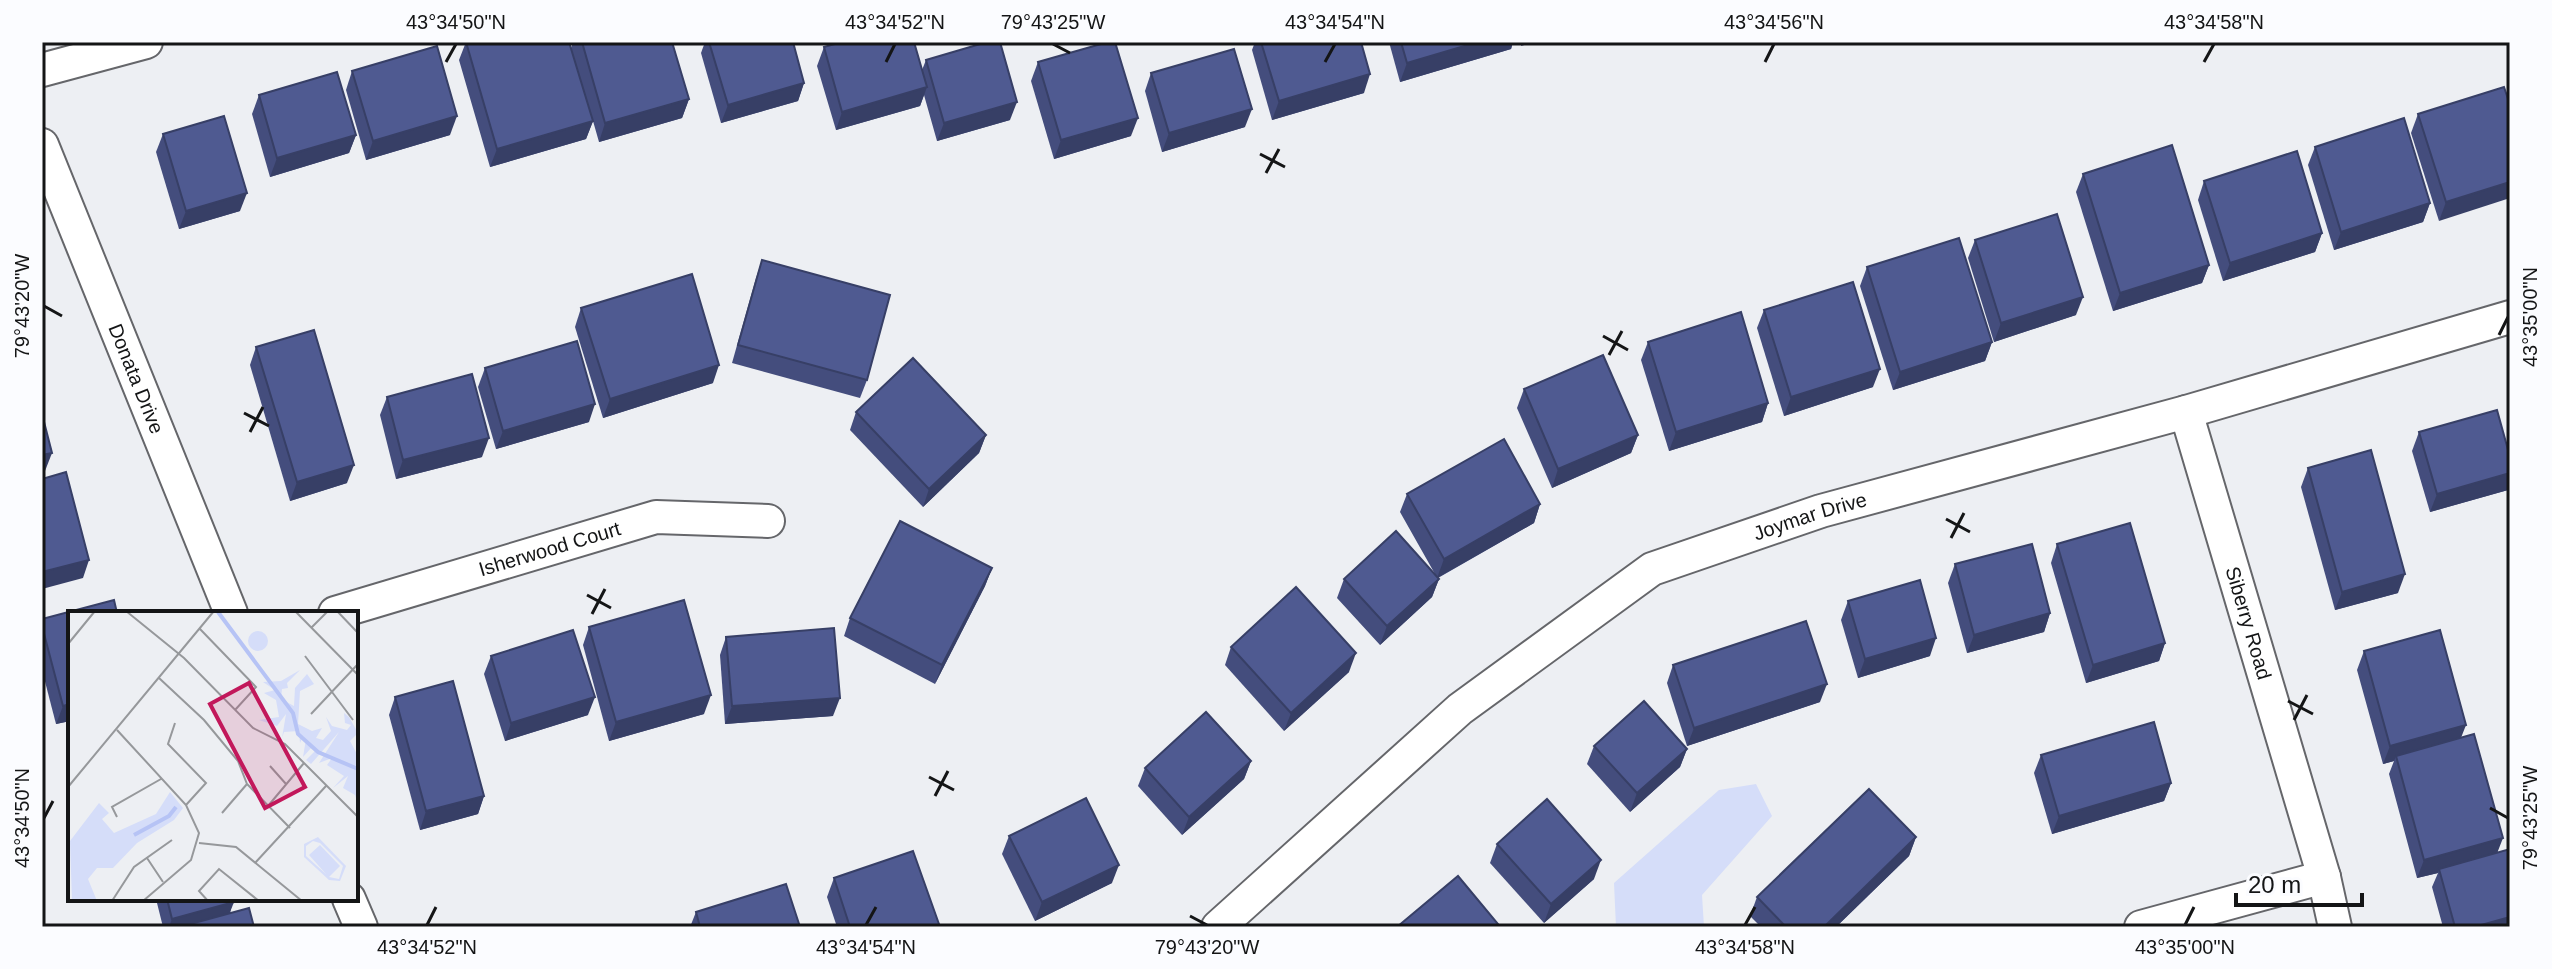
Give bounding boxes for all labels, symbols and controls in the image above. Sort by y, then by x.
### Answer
text: 43°34'50"N [406,11,506,33]
text: 43°34'52"N [845,11,945,33]
text: 79°43'25"W [1001,11,1105,33]
text: 43°34'54"N [1285,11,1385,33]
text: 43°34'56"N [1724,11,1824,33]
text: 43°34'58"N [2164,11,2264,33]
text: 79°43'20"W [11,254,33,358]
text: 43°35'00"N [2519,267,2541,367]
street label: Donata Drive [104,320,168,437]
street label: Joymar Drive [1750,488,1869,544]
street label: Isherwood Court [476,517,624,580]
street label: Siberry Road [2221,564,2276,682]
inset map [68,611,358,901]
text: 79°43'25"W [2519,766,2541,870]
text: 43°34'50"N [11,768,33,868]
scale bar [2236,857,2362,907]
text: 20 m [2248,871,2301,898]
text: 43°34'52"N [377,936,477,958]
text: 43°34'54"N [816,936,916,958]
text: 79°43'20"W [1155,936,1259,958]
text: 43°34'58"N [1695,936,1795,958]
text: 43°35'00"N [2135,936,2235,958]

